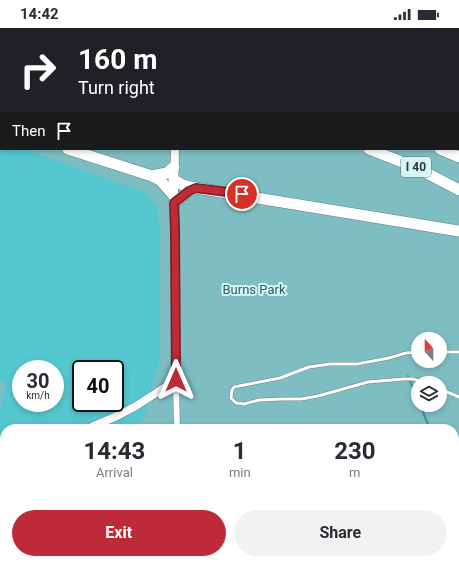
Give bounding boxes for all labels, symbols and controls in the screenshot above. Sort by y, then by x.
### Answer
text: 14:42 [20,5,59,23]
text: 160 m [78,43,157,76]
icon: right [12,44,64,96]
text: Turn right [78,77,155,98]
icon: arrive [53,120,75,142]
text: Then [12,122,45,140]
road number: I 40 [401,157,431,177]
pin [225,177,259,211]
icon: arrive [231,183,253,205]
park label: Burns Park [223,282,286,297]
north arrow [411,332,447,368]
map controls [411,332,447,412]
position arrow [155,359,197,401]
speed limit sign: 40 [72,360,124,412]
text: 30 [27,369,49,393]
button: layers [411,376,447,412]
text: km/h [26,390,50,401]
text: 14:43 [84,437,145,465]
text: 1 [233,437,247,465]
text: 230 [334,437,375,465]
text: Arrival [96,465,133,480]
text: min [229,465,251,480]
text: m [349,465,361,480]
button: Exit [12,510,226,556]
button: Share [234,510,447,556]

